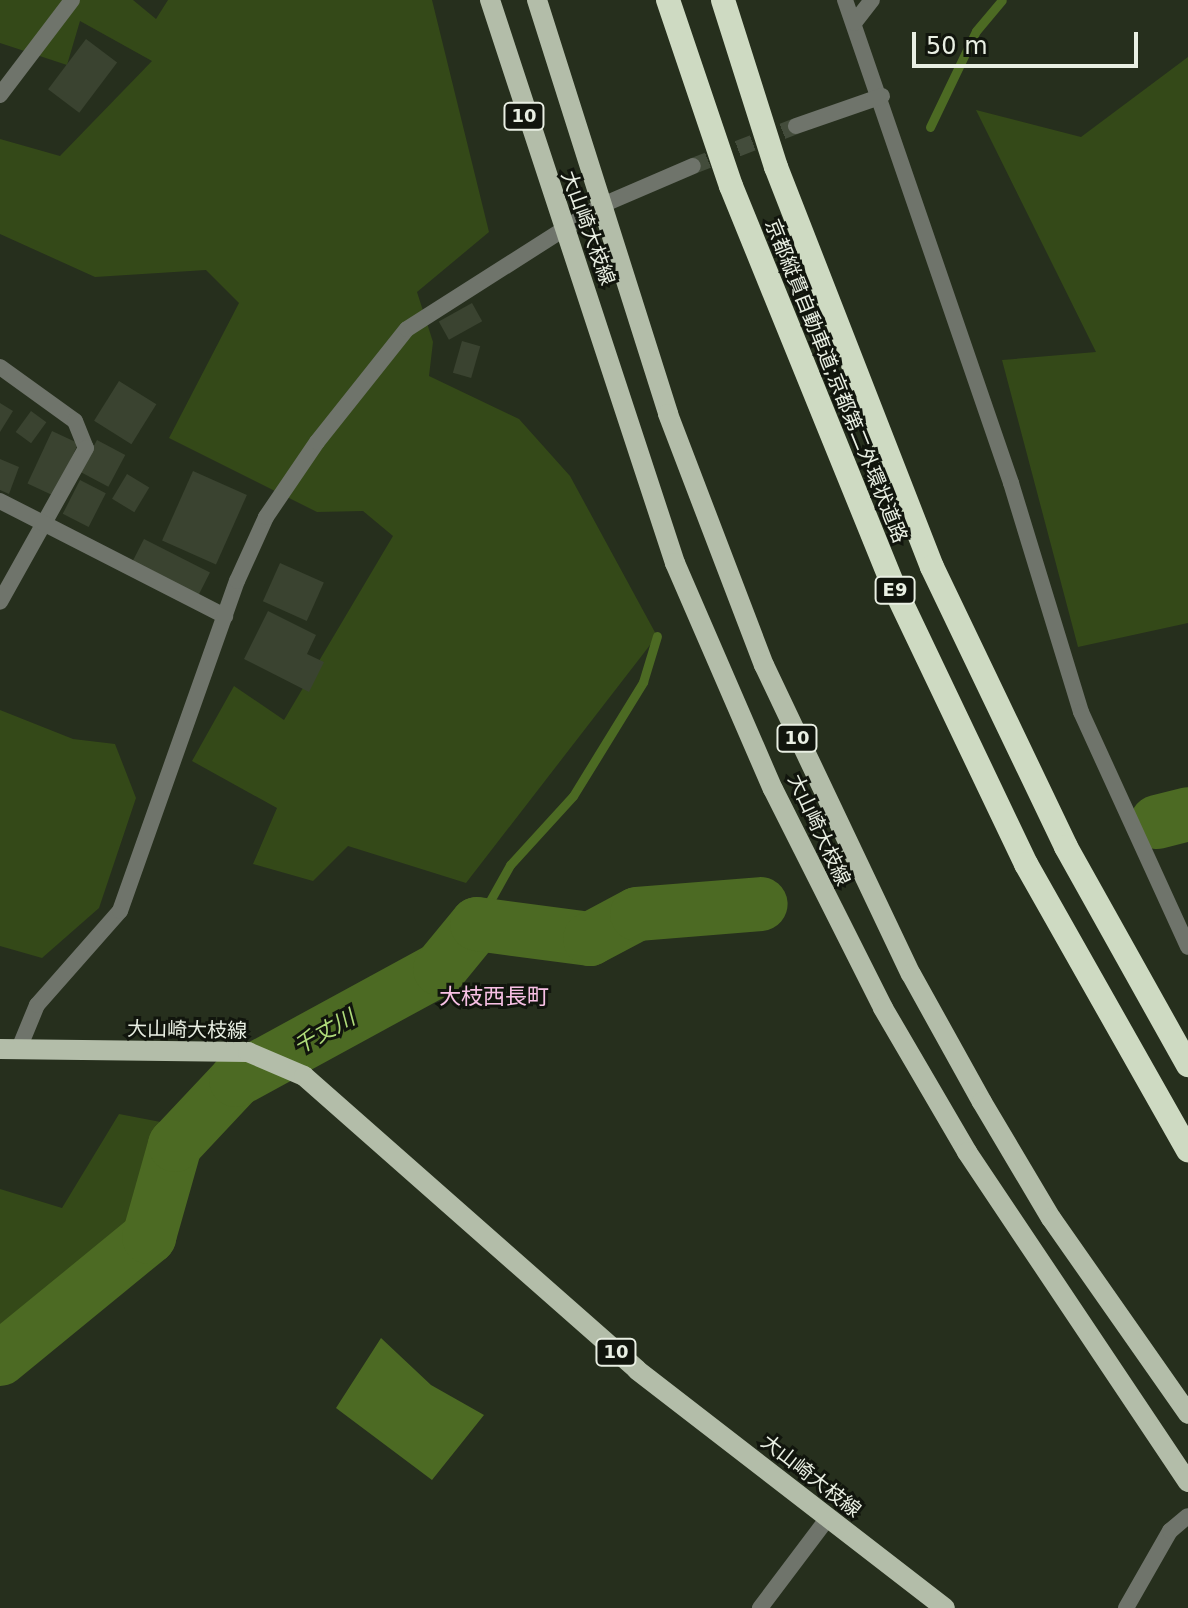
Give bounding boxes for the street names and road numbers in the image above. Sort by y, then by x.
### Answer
road number: 10 [502,102,546,130]
street label: 大山崎大枝線 [556,168,620,288]
street label: 京都縦貫自動車道;京都第二外環状道路 [760,216,912,546]
road number: E9 [873,576,917,604]
road number: 10 [775,724,819,752]
street label: 大山崎大枝線 [783,771,855,889]
street label: 大山崎大枝線 [127,1017,247,1043]
road number: 10 [594,1338,638,1366]
street label: 大山崎大枝線 [756,1430,866,1522]

